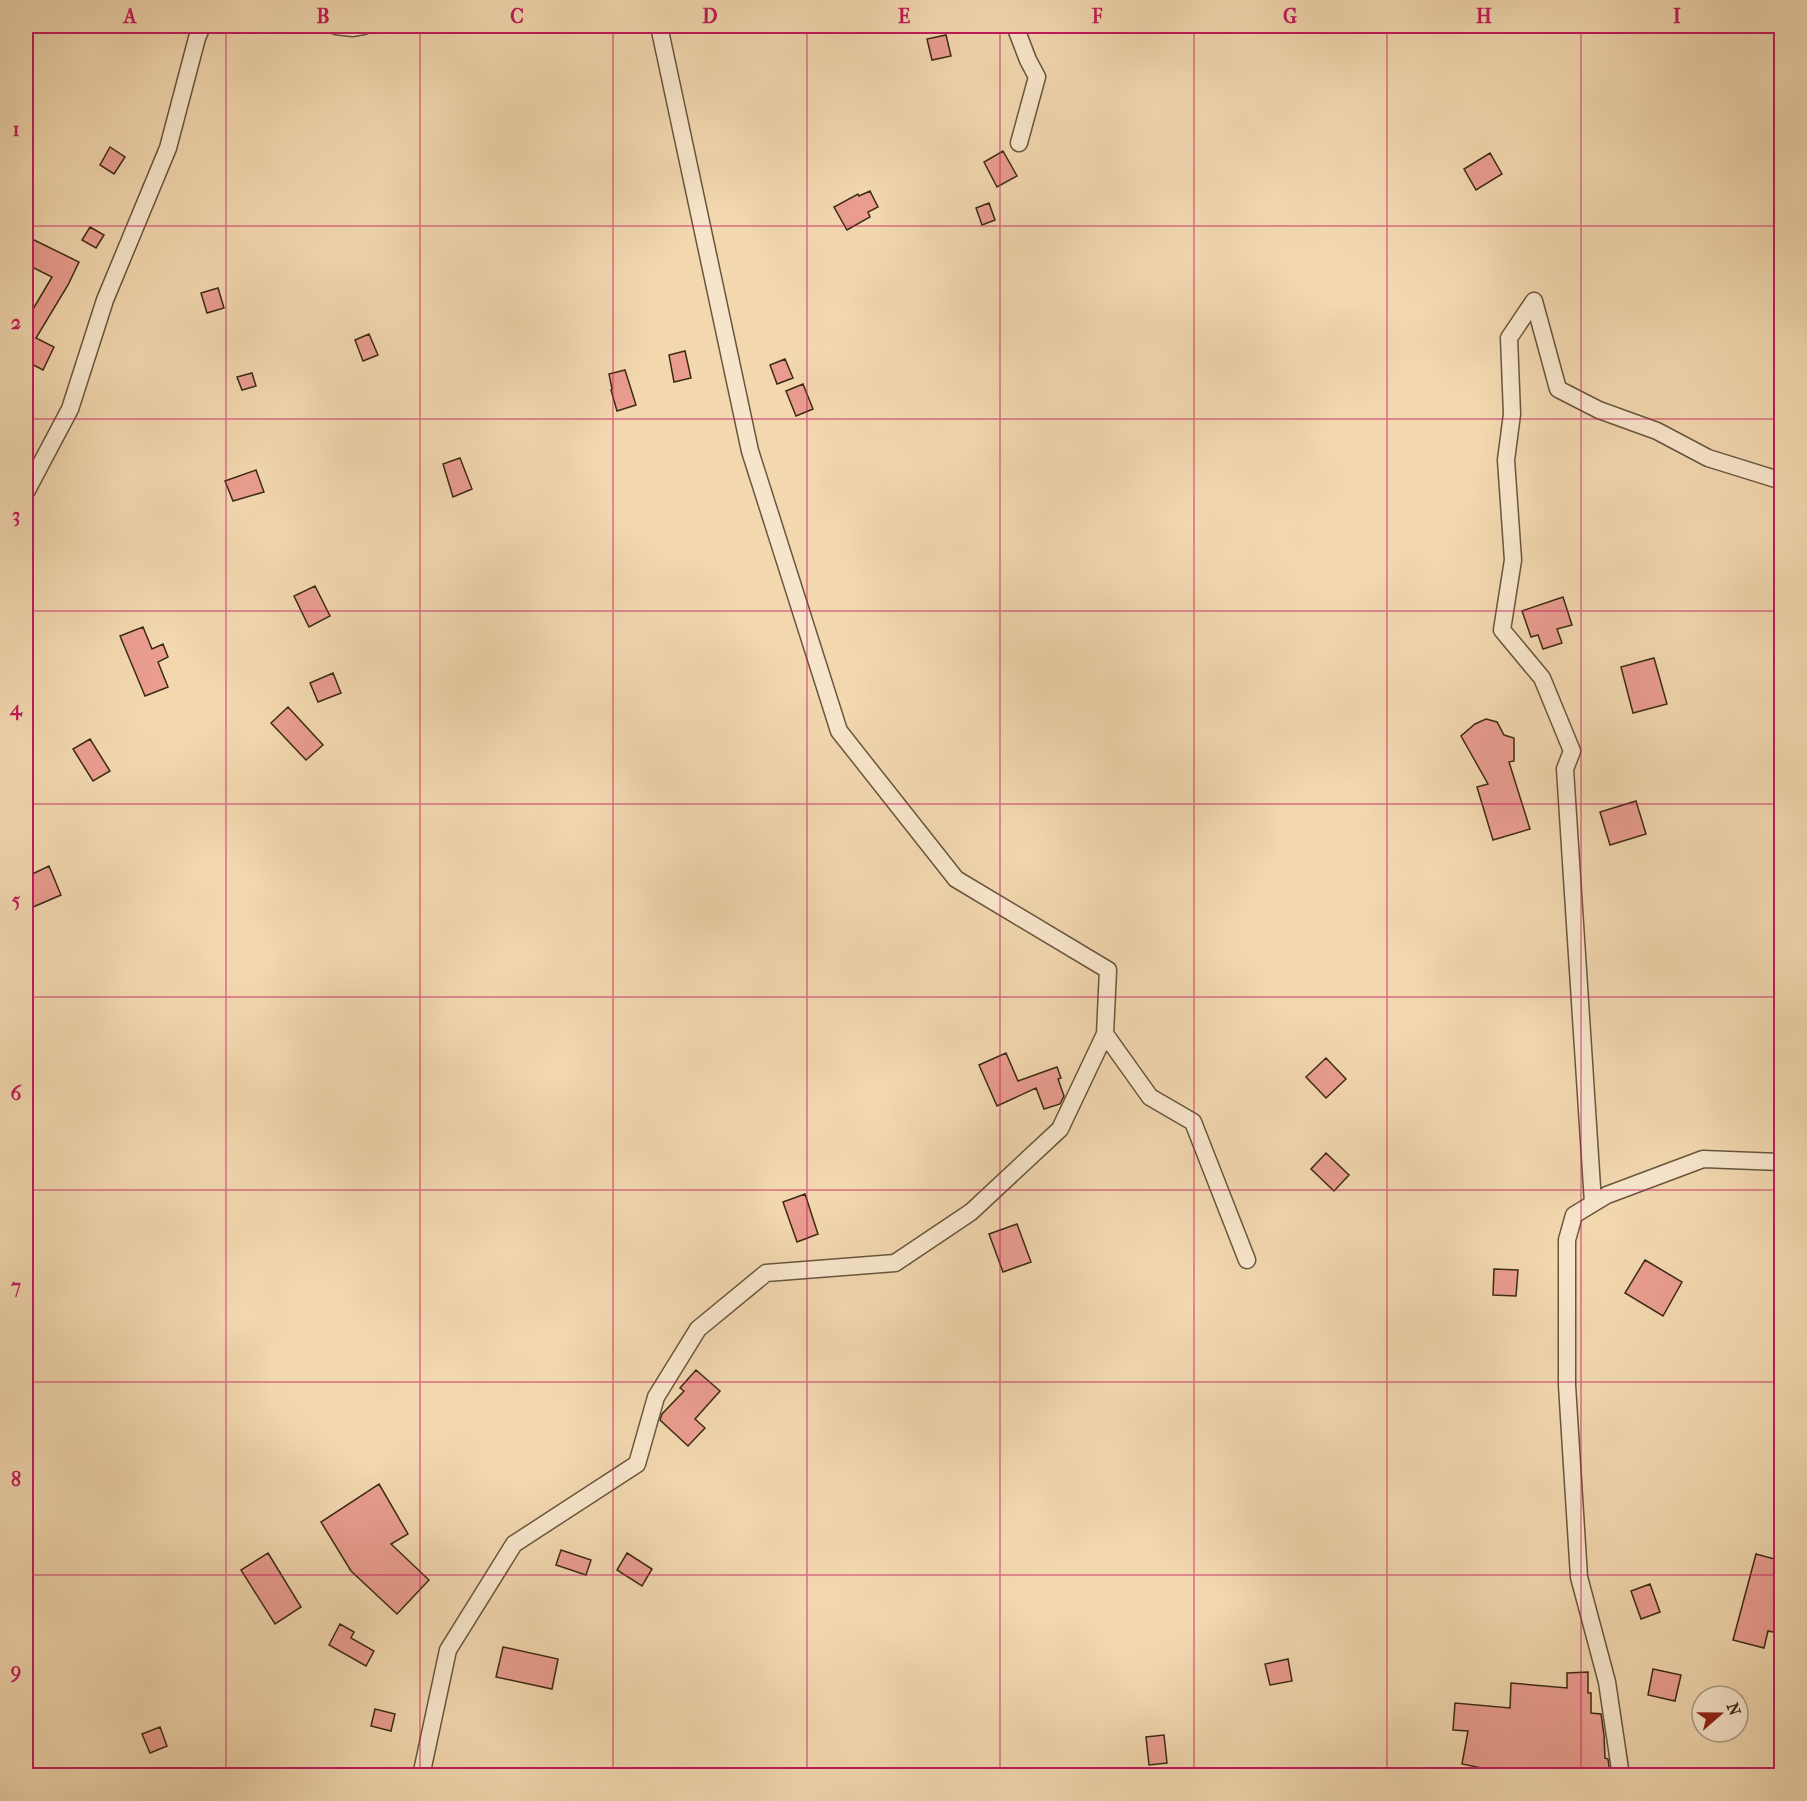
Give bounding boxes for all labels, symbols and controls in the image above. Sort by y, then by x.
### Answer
text: A [122,5,138,28]
text: B [316,5,330,28]
text: C [510,5,524,28]
text: D [702,5,718,28]
text: E [898,5,910,28]
text: F [1091,5,1103,28]
text: G [1283,5,1297,28]
text: H [1476,5,1492,28]
text: I [1673,5,1681,28]
text: 1 [12,118,20,141]
text: 2 [11,311,21,334]
text: 3 [12,504,20,527]
text: 4 [9,697,23,721]
text: 5 [12,889,21,912]
text: 6 [11,1082,23,1105]
text: 7 [10,1275,21,1298]
text: 8 [11,1468,21,1491]
text: 9 [10,1660,21,1683]
north arrow [1690,1684,1750,1744]
text: N [1723,1700,1745,1719]

